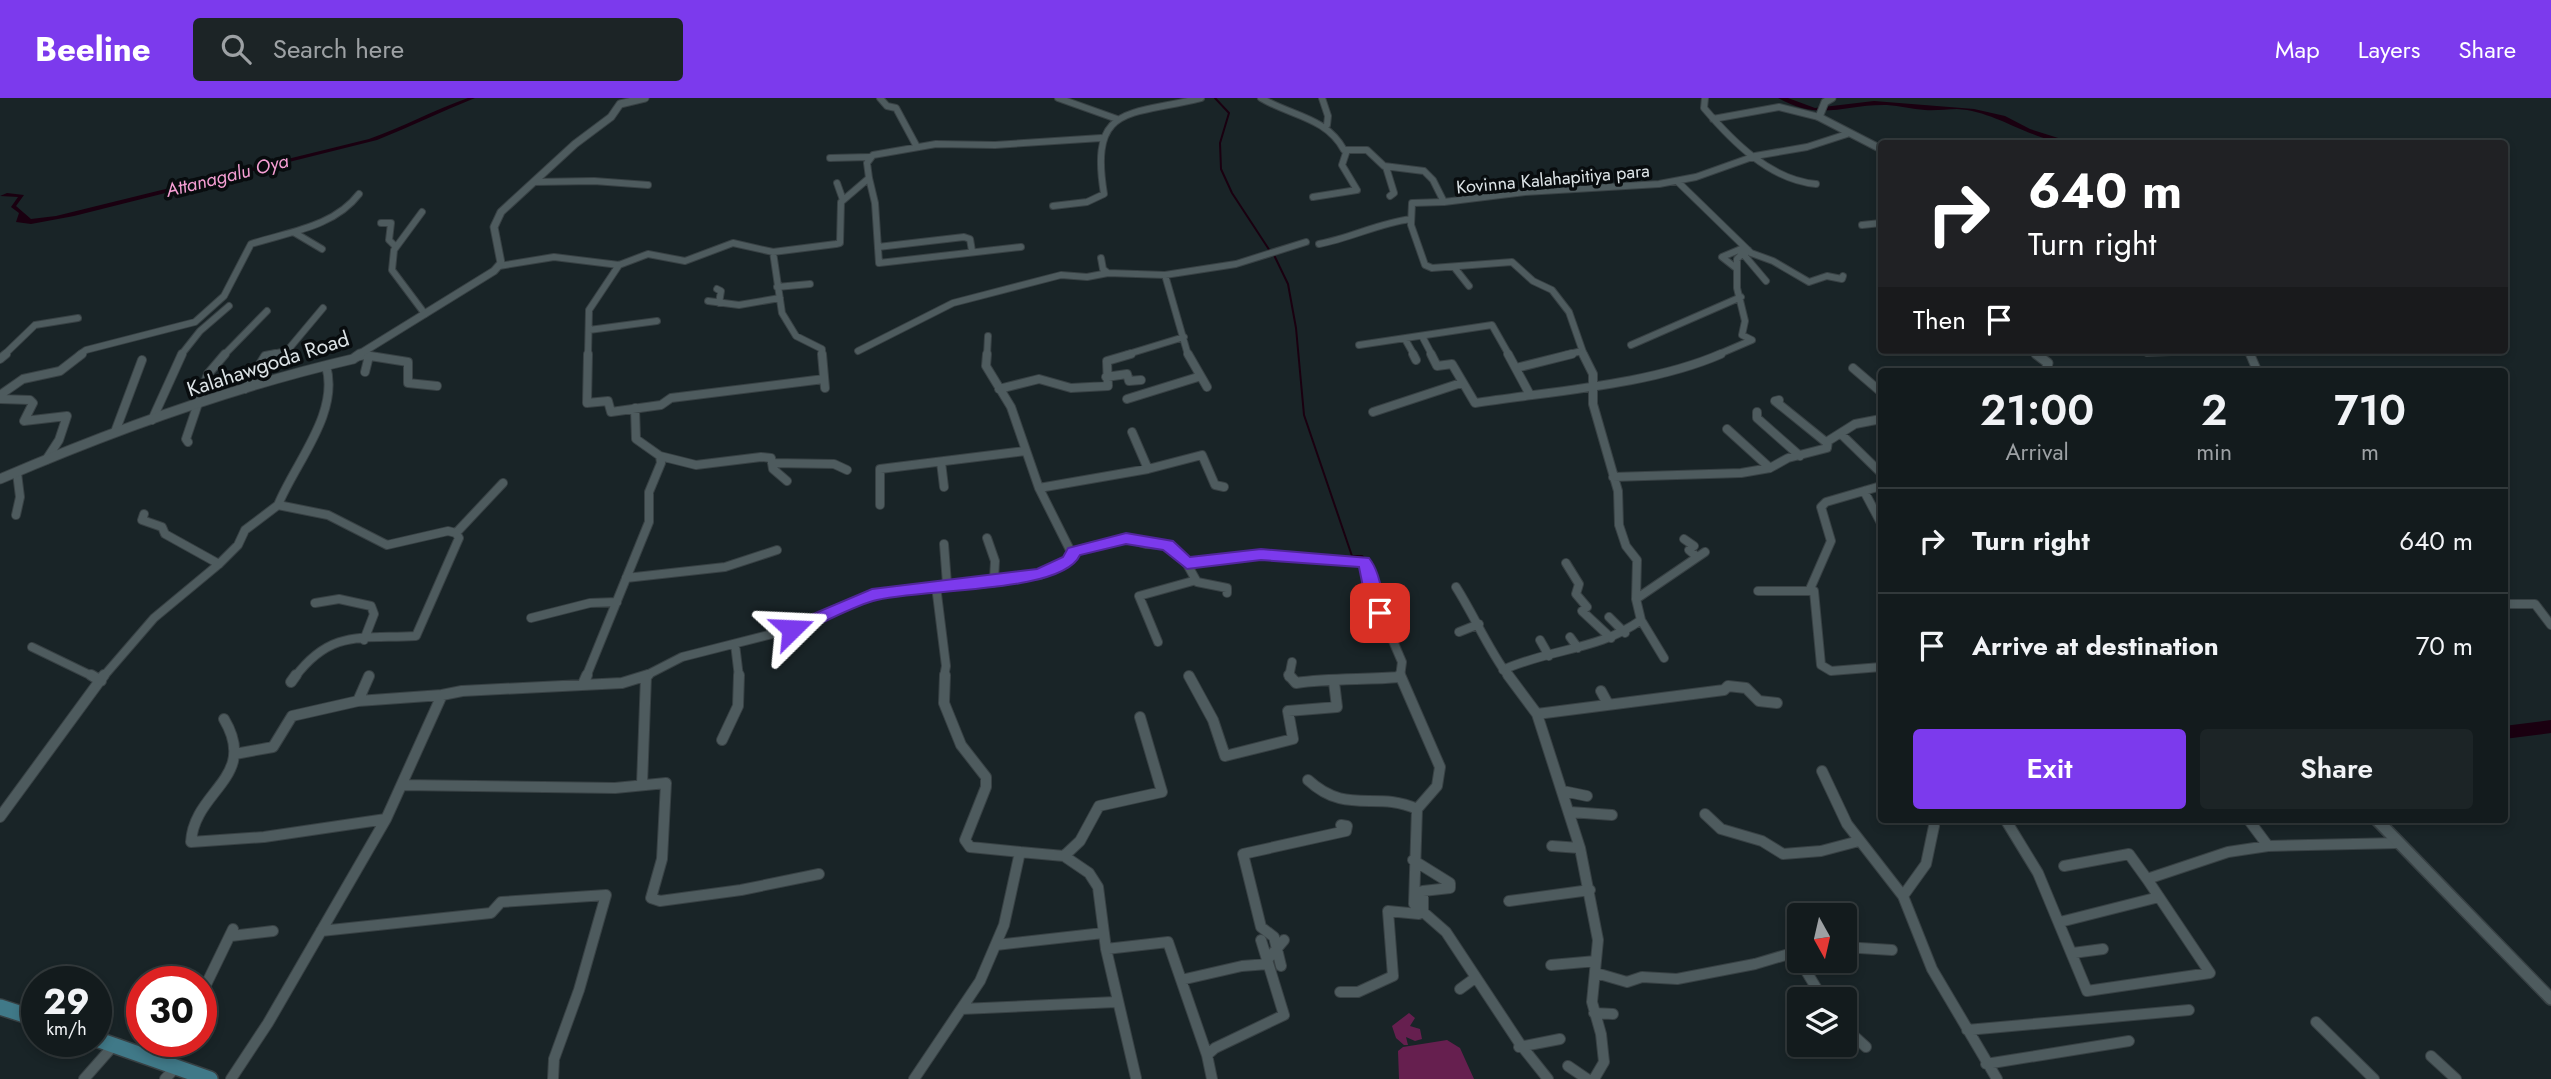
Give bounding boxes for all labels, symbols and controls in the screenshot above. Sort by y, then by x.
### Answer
search box [193,18,683,81]
text: Beeline [35,26,151,73]
icon: search [217,30,255,68]
text: Search here [273,30,404,68]
text: Map [2275,32,2320,67]
text: Layers [2358,32,2420,67]
text: Share [2458,32,2516,67]
water label: Attanagalu Oya [162,147,292,204]
text: 640 m [2028,156,2182,226]
street label: Kovinna Kalahapitiya para [1455,158,1651,200]
icon: right [1913,168,2004,259]
text: Turn right [2028,221,2157,267]
text: Then [1913,301,1966,339]
icon: arrive [1980,301,2018,339]
street label: Kalahawgoda Road [183,324,353,404]
text: 21:00 [1980,380,2094,441]
text: 2 [2201,380,2227,441]
text: 710 [2334,380,2406,441]
text: Arrival [2005,435,2069,469]
text: min [2196,435,2232,469]
text: m [2361,435,2379,469]
icon: right [1913,522,1951,560]
text: Turn right [1972,522,2090,560]
text: 640 m [2399,522,2473,560]
pin [1350,583,1410,643]
position arrow [755,592,829,666]
icon: arrive [1361,594,1399,632]
icon: arrive [1913,627,1951,665]
text: Arrive at destination [1972,627,2219,665]
text: 70 m [2416,627,2473,665]
button: Exit [1913,729,2186,809]
button: Share [2200,729,2473,809]
north arrow [1787,903,1857,973]
map controls [1787,903,1857,1057]
speed limit sign: 30 [126,966,217,1057]
text: 29 [43,977,90,1027]
button: layers [1787,987,1857,1057]
text: km/h [46,1016,87,1042]

